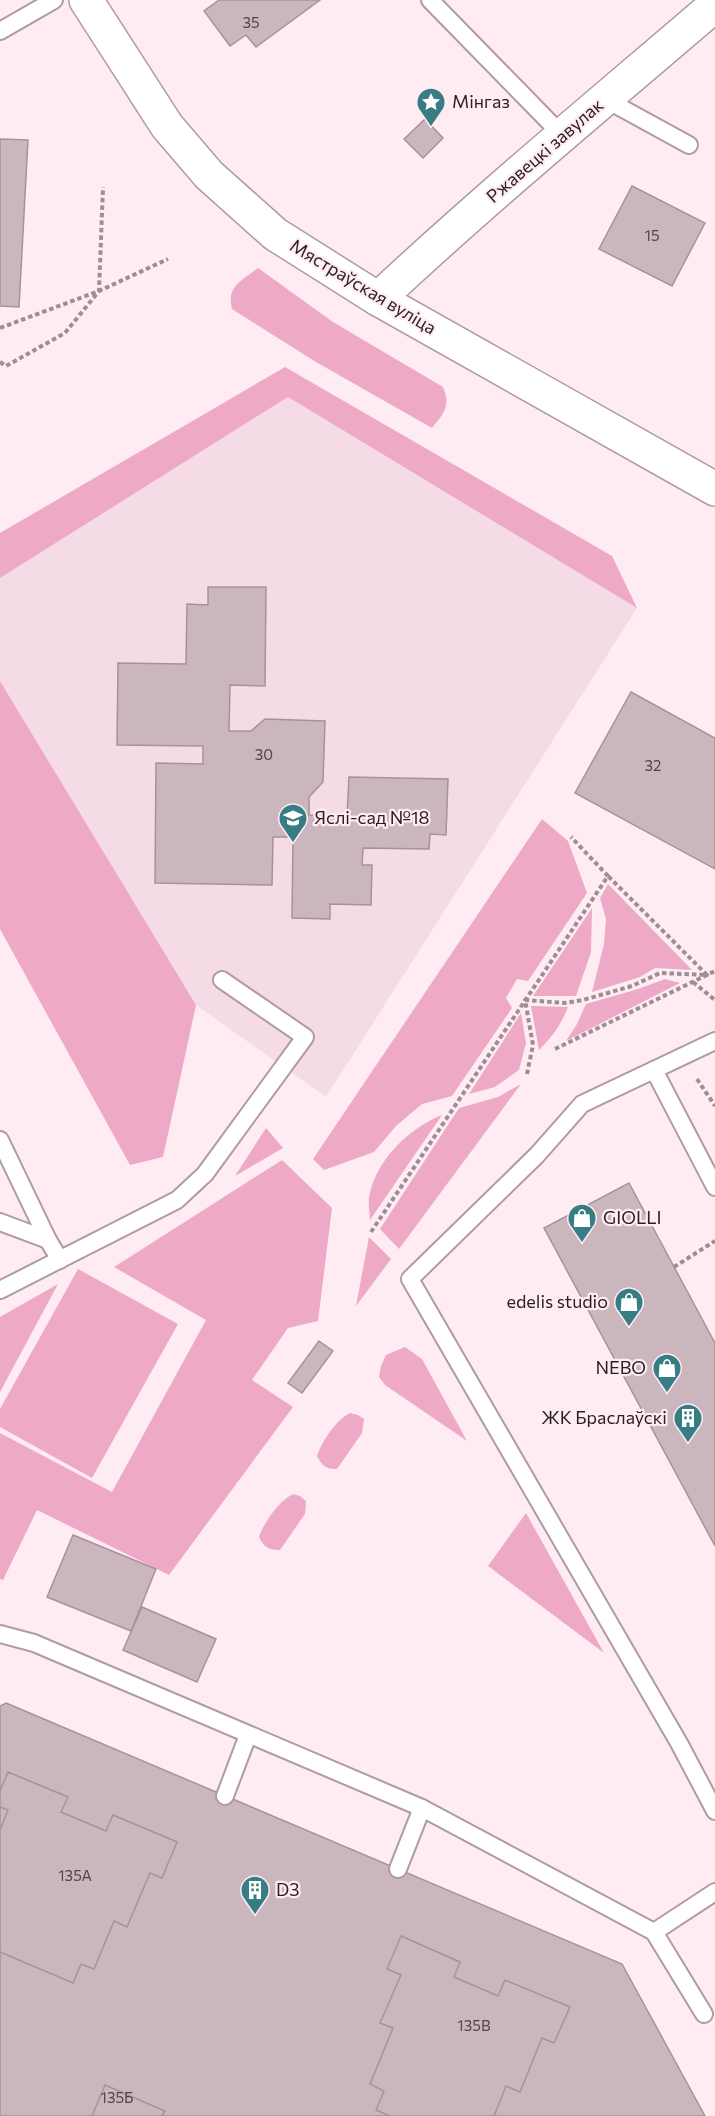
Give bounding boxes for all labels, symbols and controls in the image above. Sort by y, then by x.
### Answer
house number: 35 [242,13,260,31]
place icon: Мінгаз [415,86,447,128]
place label: Мінгаз [452,90,510,112]
street label: Ржавецкі завулак [481,93,608,207]
house number: 15 [644,226,660,244]
street label: Мястраўская вуліца [286,234,441,338]
house number: 30 [255,745,273,763]
house number: 32 [645,756,661,774]
school or university icon: Яслі-сад №18 [277,802,309,844]
place label: Яслі-сад №18 [314,806,430,828]
shop icon: GIOLLI [566,1202,598,1244]
place label: GIOLLI [603,1206,662,1228]
shop icon: edelis studio [613,1286,645,1328]
place label: edelis studio [506,1290,608,1312]
shop icon: NEBO [651,1352,683,1394]
place label: NEBO [595,1356,646,1378]
building icon: ЖК Браслаўскі [672,1402,704,1444]
place label: ЖК Браслаўскі [541,1406,667,1428]
house number: 135А [58,1866,92,1884]
building icon: D3 [239,1874,271,1916]
place label: D3 [276,1878,300,1900]
house number: 135В [457,2016,491,2034]
house number: 135Б [101,2088,134,2106]

